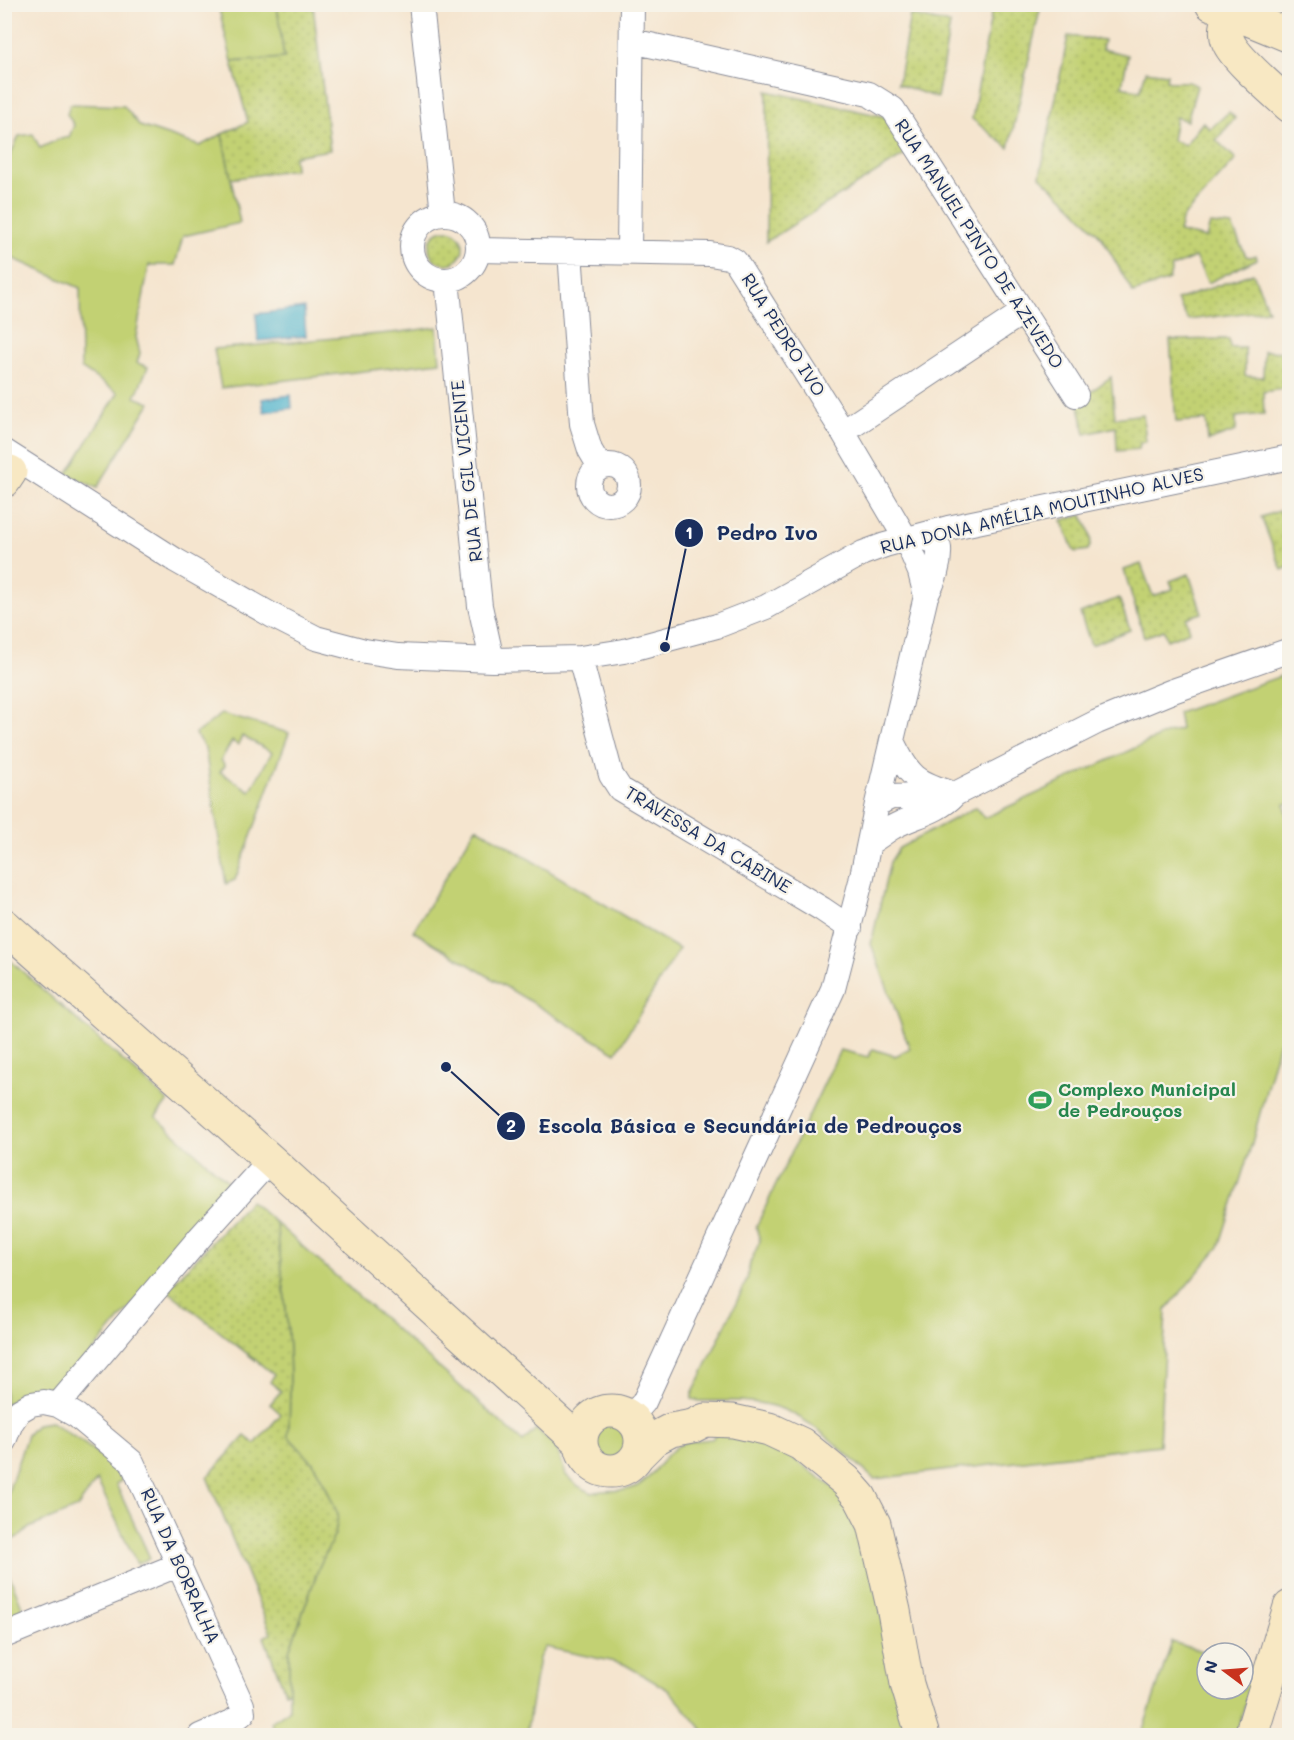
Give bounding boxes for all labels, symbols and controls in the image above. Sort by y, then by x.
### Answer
street label: RUA MANUEL PINTO DE AZEVEDO [890,114,1070,373]
street label: RUA PEDRO IVO [736,268,831,400]
street label: RUA DE GIL VICENTE [445,379,487,563]
street label: RUA DONA AMÉLIA MOUTINHO ALVES [878,461,1206,559]
callout: Pedro Ivo [674,514,830,552]
text: Pedro Ivo [716,519,818,545]
text: 1 [685,520,693,544]
street label: TRAVESSA DA CABINE [621,780,796,898]
place label: Complexo Municipal de Pedrouços [1058,1077,1236,1122]
sports icon: Complexo Municipal de Pedrouços [1027,1087,1053,1113]
callout: Escola Básica e Secundária de Pedrouços [496,1107,975,1145]
text: Escola Básica e Secundária de Pedrouços [538,1112,962,1138]
text: 2 [506,1113,516,1137]
street label: RUA DA BORRALHA [136,1484,226,1647]
north arrow [1195,1641,1255,1701]
text: N [1198,1658,1222,1675]

